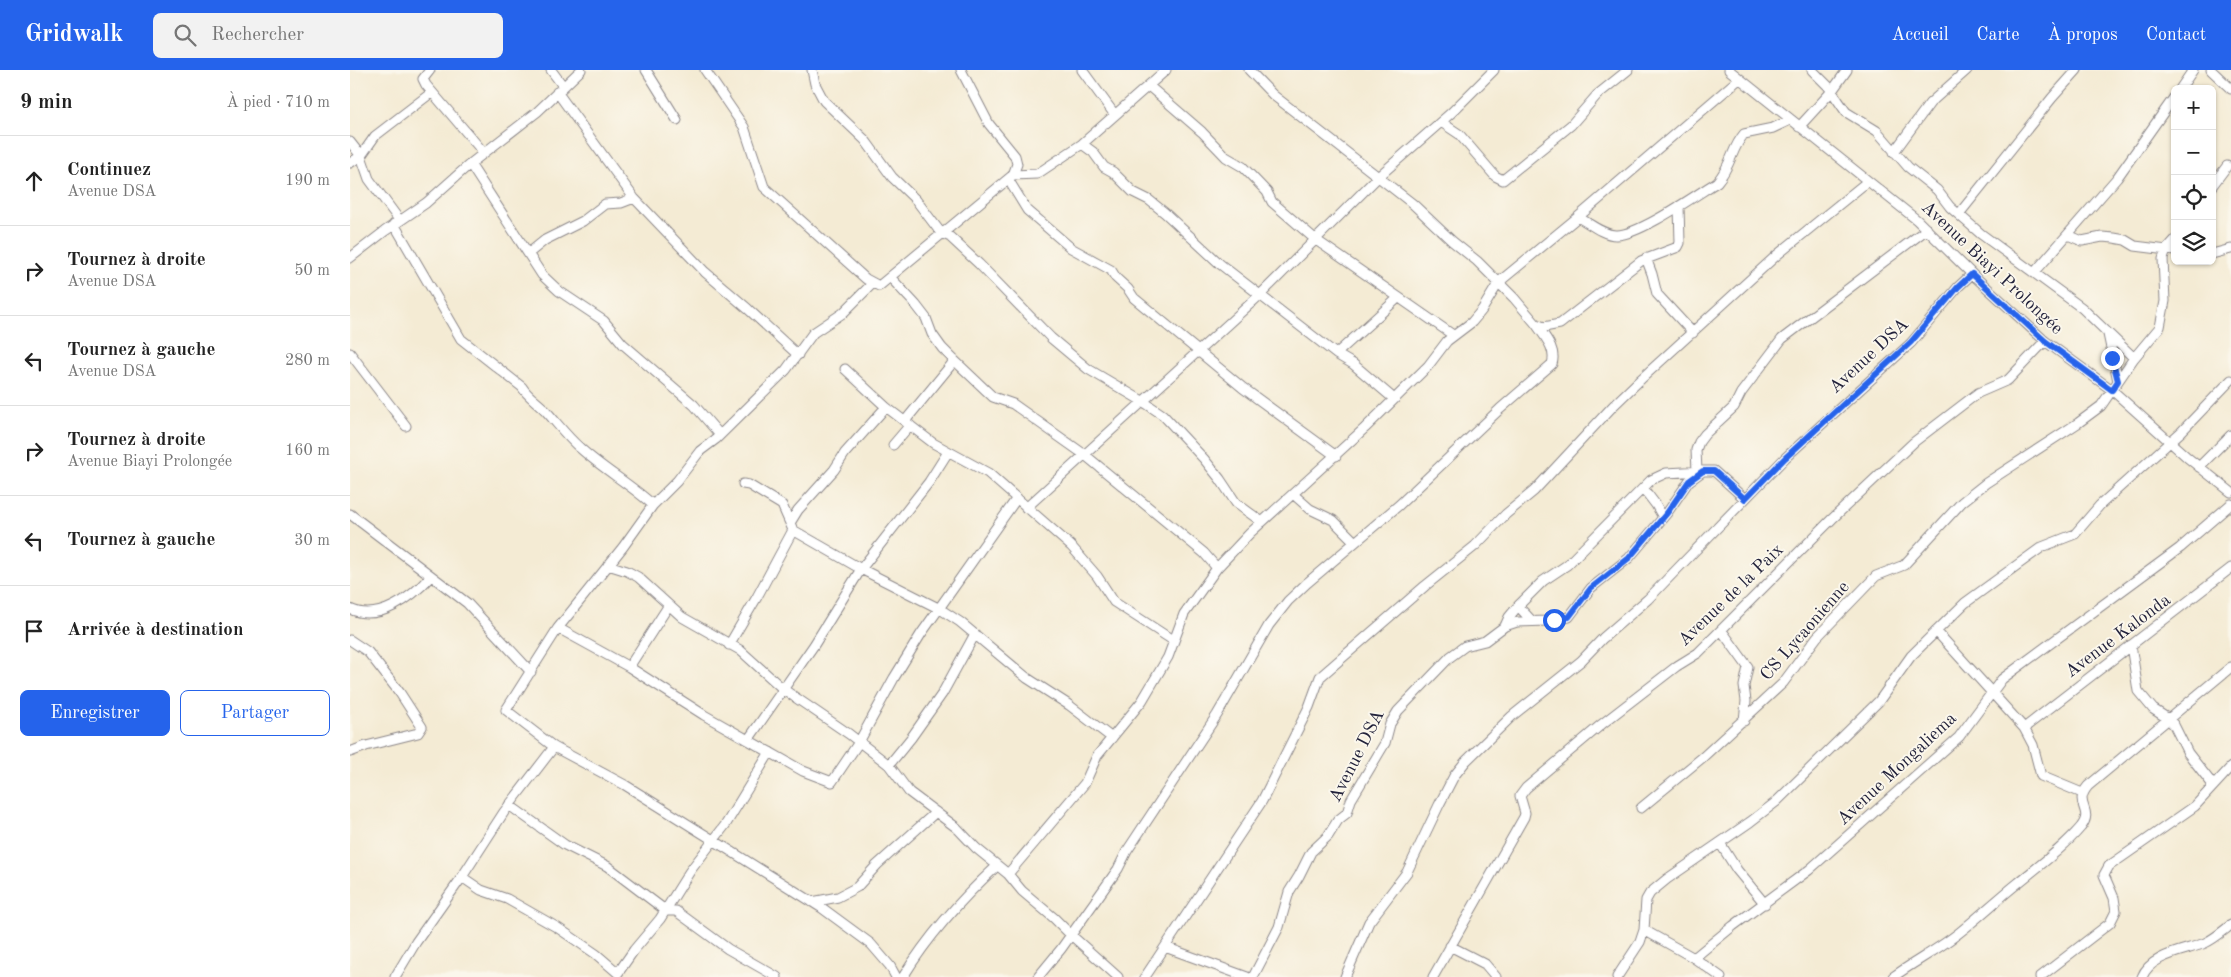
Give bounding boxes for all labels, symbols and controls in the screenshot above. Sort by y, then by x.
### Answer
search box [153,13,503,58]
icon: search [171,21,199,49]
text: Gridwalk [25,23,123,47]
text: Rechercher [211,26,304,45]
text: Accueil [1891,26,1949,44]
text: Carte [1977,26,2019,44]
text: À propos [2047,26,2118,44]
text: Contact [2146,26,2206,44]
map controls [2171,85,2216,265]
button: + [2171,85,2216,130]
text: 9 min [20,92,73,113]
text: À pied · 710 m [227,95,330,111]
button: − [2171,130,2216,175]
text: Continuez [67,161,151,180]
icon: ahead [20,167,48,195]
text: 190 m [285,173,330,189]
button: locate [2171,175,2216,220]
text: Avenue DSA [67,184,157,200]
street label: Avenue Biayi Prolongée [1918,198,2066,338]
button: layers [2171,220,2216,265]
text: Tournez à droite [67,251,206,270]
icon: right [20,257,48,285]
text: 50 m [294,263,330,279]
text: Avenue DSA [67,274,157,290]
street label: Avenue DSA [1826,315,1912,397]
text: Tournez à gauche [67,341,215,360]
icon: left [20,347,48,375]
route end [2101,347,2124,370]
text: 280 m [285,353,330,369]
text: Avenue DSA [67,364,157,380]
text: Tournez à droite [67,431,206,450]
icon: right [20,437,48,465]
text: 160 m [285,443,330,459]
text: Avenue Biayi Prolongée [67,454,232,470]
icon: left [20,527,48,555]
text: Tournez à gauche [67,531,215,550]
text: 30 m [294,533,330,549]
street label: Avenue de la Paix [1675,540,1787,650]
street label: CS Lycaonienne [1757,578,1853,684]
street label: Avenue Kalonda [2062,591,2174,681]
route start [1543,609,1566,632]
icon: arrive [20,617,48,645]
text: Arrivée à destination [67,621,243,640]
button: Enregistrer [20,690,170,736]
button: Partager [180,690,330,736]
street label: Avenue DSA [1326,707,1388,805]
street label: Avenue Mongaliema [1834,709,1960,829]

